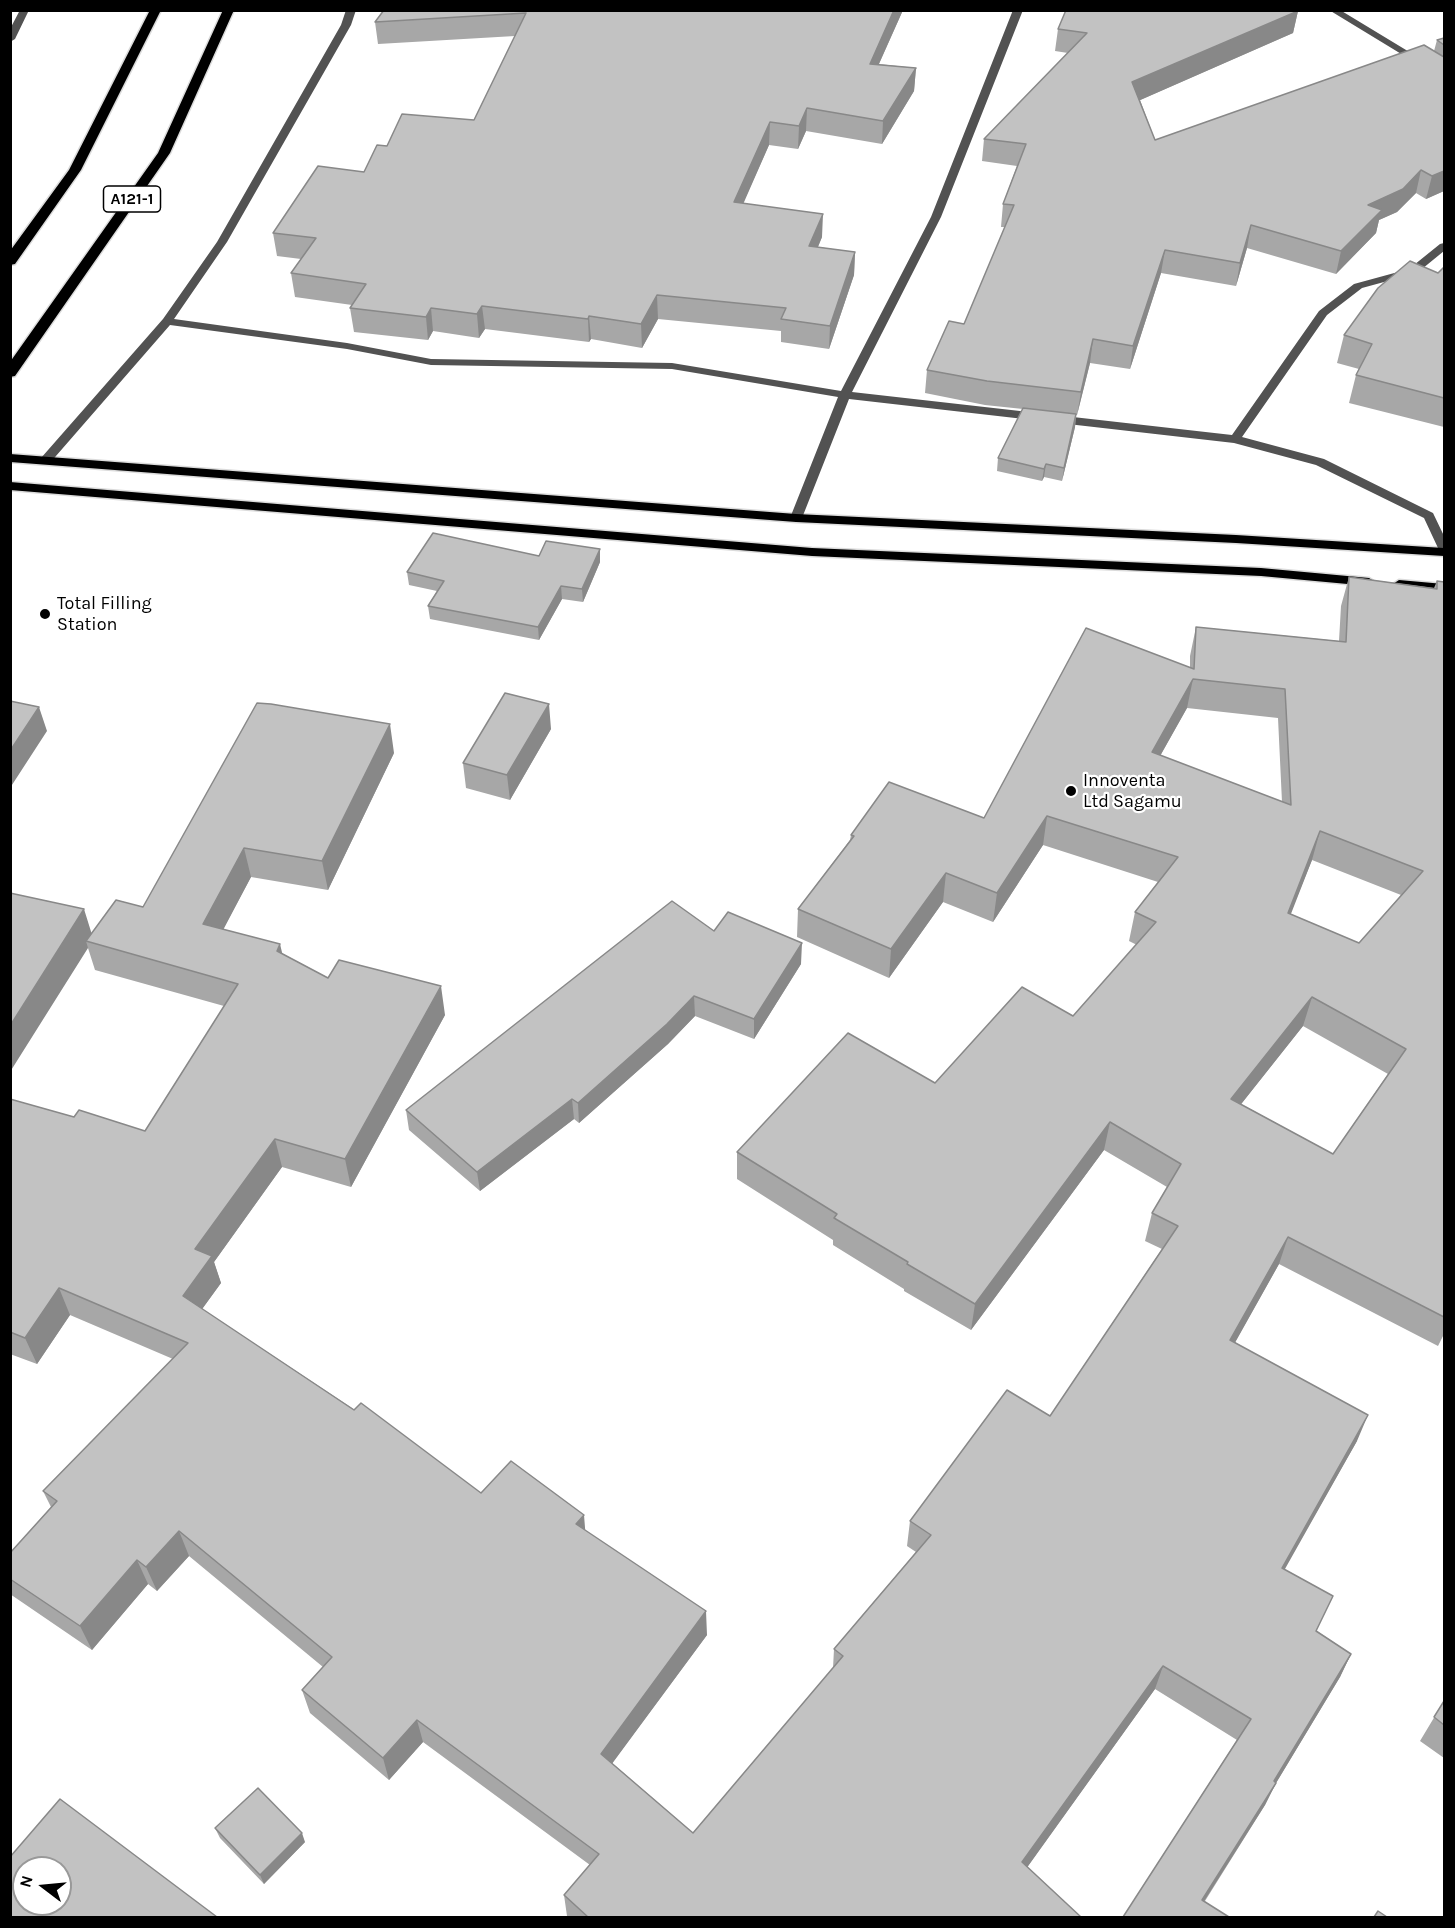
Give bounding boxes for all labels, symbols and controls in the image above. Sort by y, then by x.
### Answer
road number: A121-1 [104,186,160,212]
place label: Total Filling Station [57,593,152,636]
marker: Total Filling Station [38,607,52,621]
place label: Innoventa Ltd Sagamu [1083,770,1182,812]
marker: Innoventa Ltd Sagamu [1064,784,1078,798]
north arrow [12,1856,72,1916]
text: N [15,1873,37,1890]

